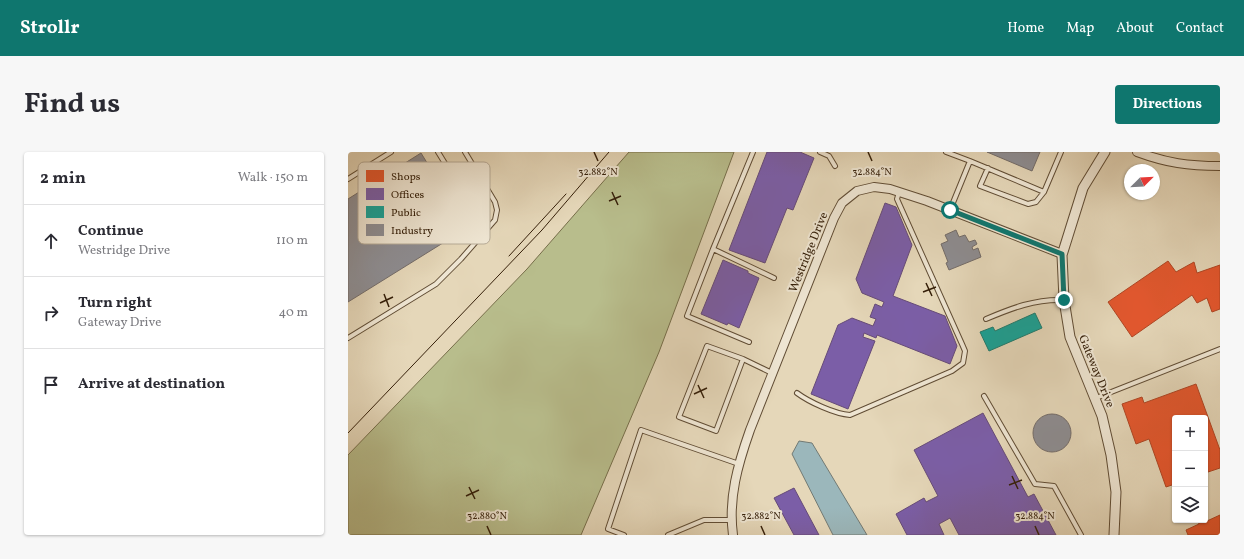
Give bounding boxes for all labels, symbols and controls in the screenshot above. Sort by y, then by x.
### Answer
text: Strollr [20,15,80,41]
text: Home [1007,19,1044,38]
text: Map [1066,19,1094,38]
text: About [1116,19,1154,38]
text: Contact [1176,19,1224,38]
text: Find us [24,85,120,124]
button: Directions [1115,85,1220,124]
legend [358,162,490,244]
north arrow [1124,164,1160,200]
text: 32.882°N [578,165,618,179]
text: 32.884°N [852,165,892,179]
text: 2 min [40,167,86,190]
text: Walk · 150 m [238,169,308,187]
text: Shops [391,170,421,185]
text: Offices [391,188,425,203]
route start [941,201,959,219]
text: Public [391,206,421,221]
street label: Westridge Drive [786,210,832,295]
text: Continue [78,221,143,242]
text: Industry [391,224,433,239]
icon: ahead [40,230,62,252]
text: 110 m [276,232,308,250]
text: Westridge Drive [78,242,170,260]
route end [1055,291,1073,309]
text: Turn right [78,293,152,314]
icon: right [40,302,62,324]
text: 40 m [279,304,308,322]
text: Gateway Drive [78,314,161,332]
street label: Gateway Drive [1074,333,1118,410]
icon: arrive [40,374,62,396]
text: Arrive at destination [78,374,225,395]
map controls [1172,415,1208,523]
button: + [1172,415,1208,451]
button: − [1172,451,1208,487]
button: layers [1172,487,1208,523]
text: 32.880°N [467,509,508,523]
text: 32.882°N [741,509,781,523]
text: 32.884°N [1015,509,1055,523]

